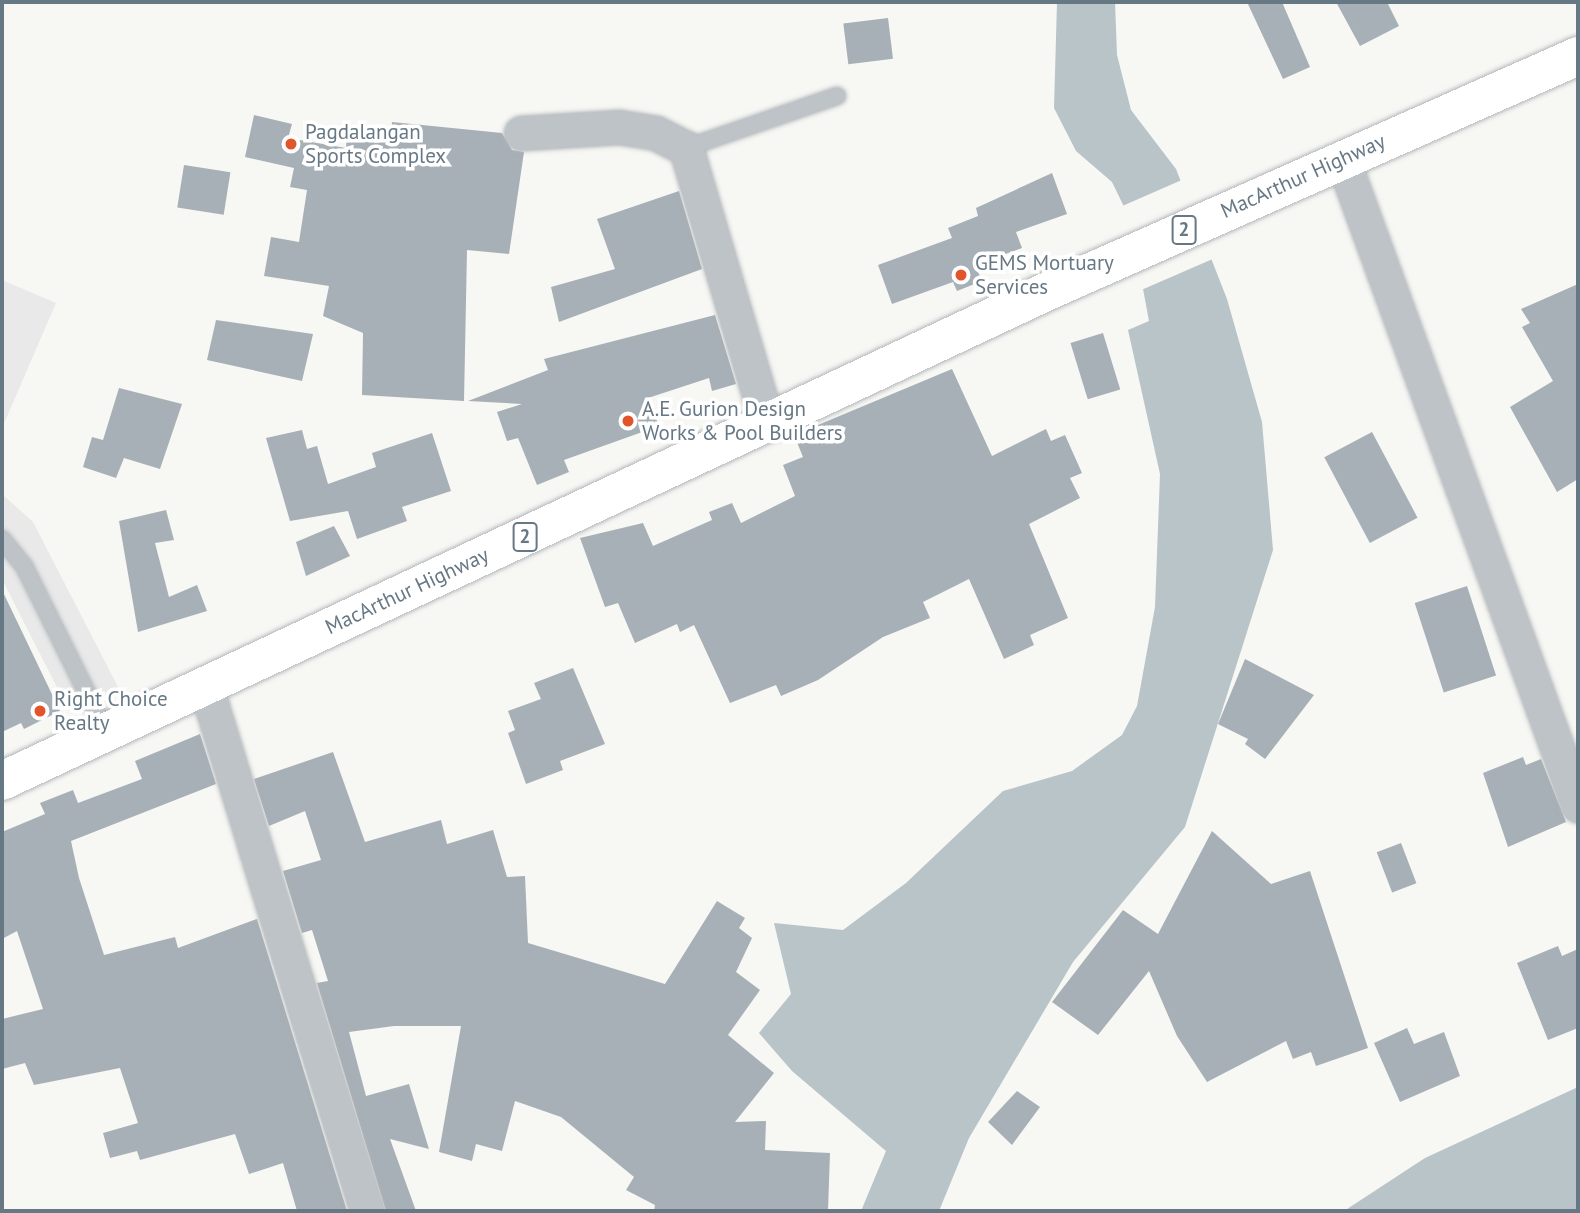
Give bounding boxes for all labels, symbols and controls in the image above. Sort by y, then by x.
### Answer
place label: Pagdalangan Sports Complex [305,119,446,169]
street label: MacArthur Highway [1217,128,1389,224]
marker: Pagdalangan Sports Complex [283,136,299,152]
road number: 2 [1170,214,1198,246]
place label: GEMS Mortuary Services [975,250,1114,300]
marker: GEMS Mortuary Services [953,267,969,283]
place label: A.E. Gurion Design Works & Pool Builders [642,396,843,446]
marker: A.E. Gurion Design Works & Pool Builders [620,413,636,429]
road number: 2 [511,522,539,552]
street label: MacArthur Highway [321,542,493,640]
place label: Right Choice Realty [54,686,168,736]
marker: Right Choice Realty [32,703,48,719]

